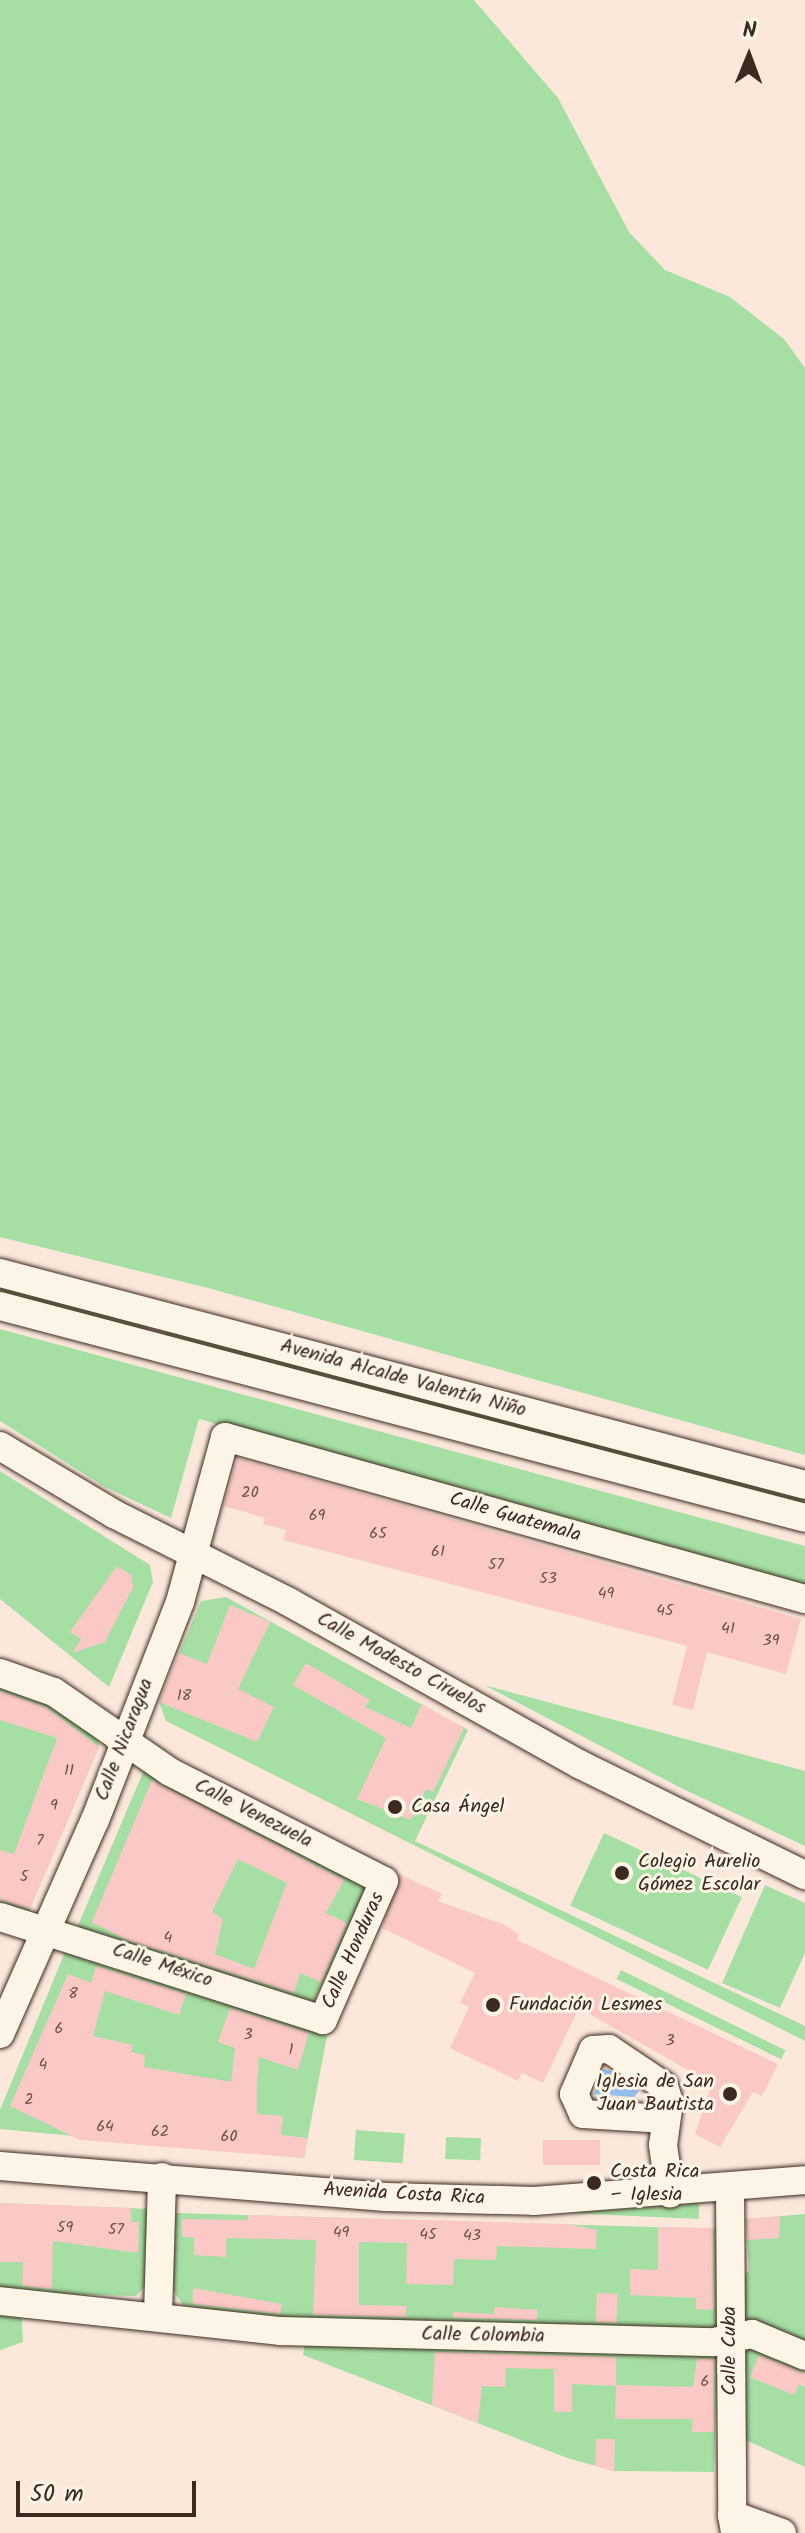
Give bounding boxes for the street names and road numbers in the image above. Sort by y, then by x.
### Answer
street label: Avenida Alcalde Valentín Niño [278,1335,528,1423]
street label: Calle Guatemala [446,1488,584,1548]
street label: Calle Modesto Ciruelos [312,1607,490,1721]
street label: Calle Nicaragua [91,1675,159,1805]
street label: Calle Venezuela [190,1774,316,1854]
street label: Calle Honduras [318,1889,390,2013]
street label: Calle México [109,1939,215,1993]
street label: Avenida Costa Rica [323,2179,485,2211]
street label: Calle Cuba [718,2306,742,2396]
street label: Calle Colombia [421,2323,545,2349]

